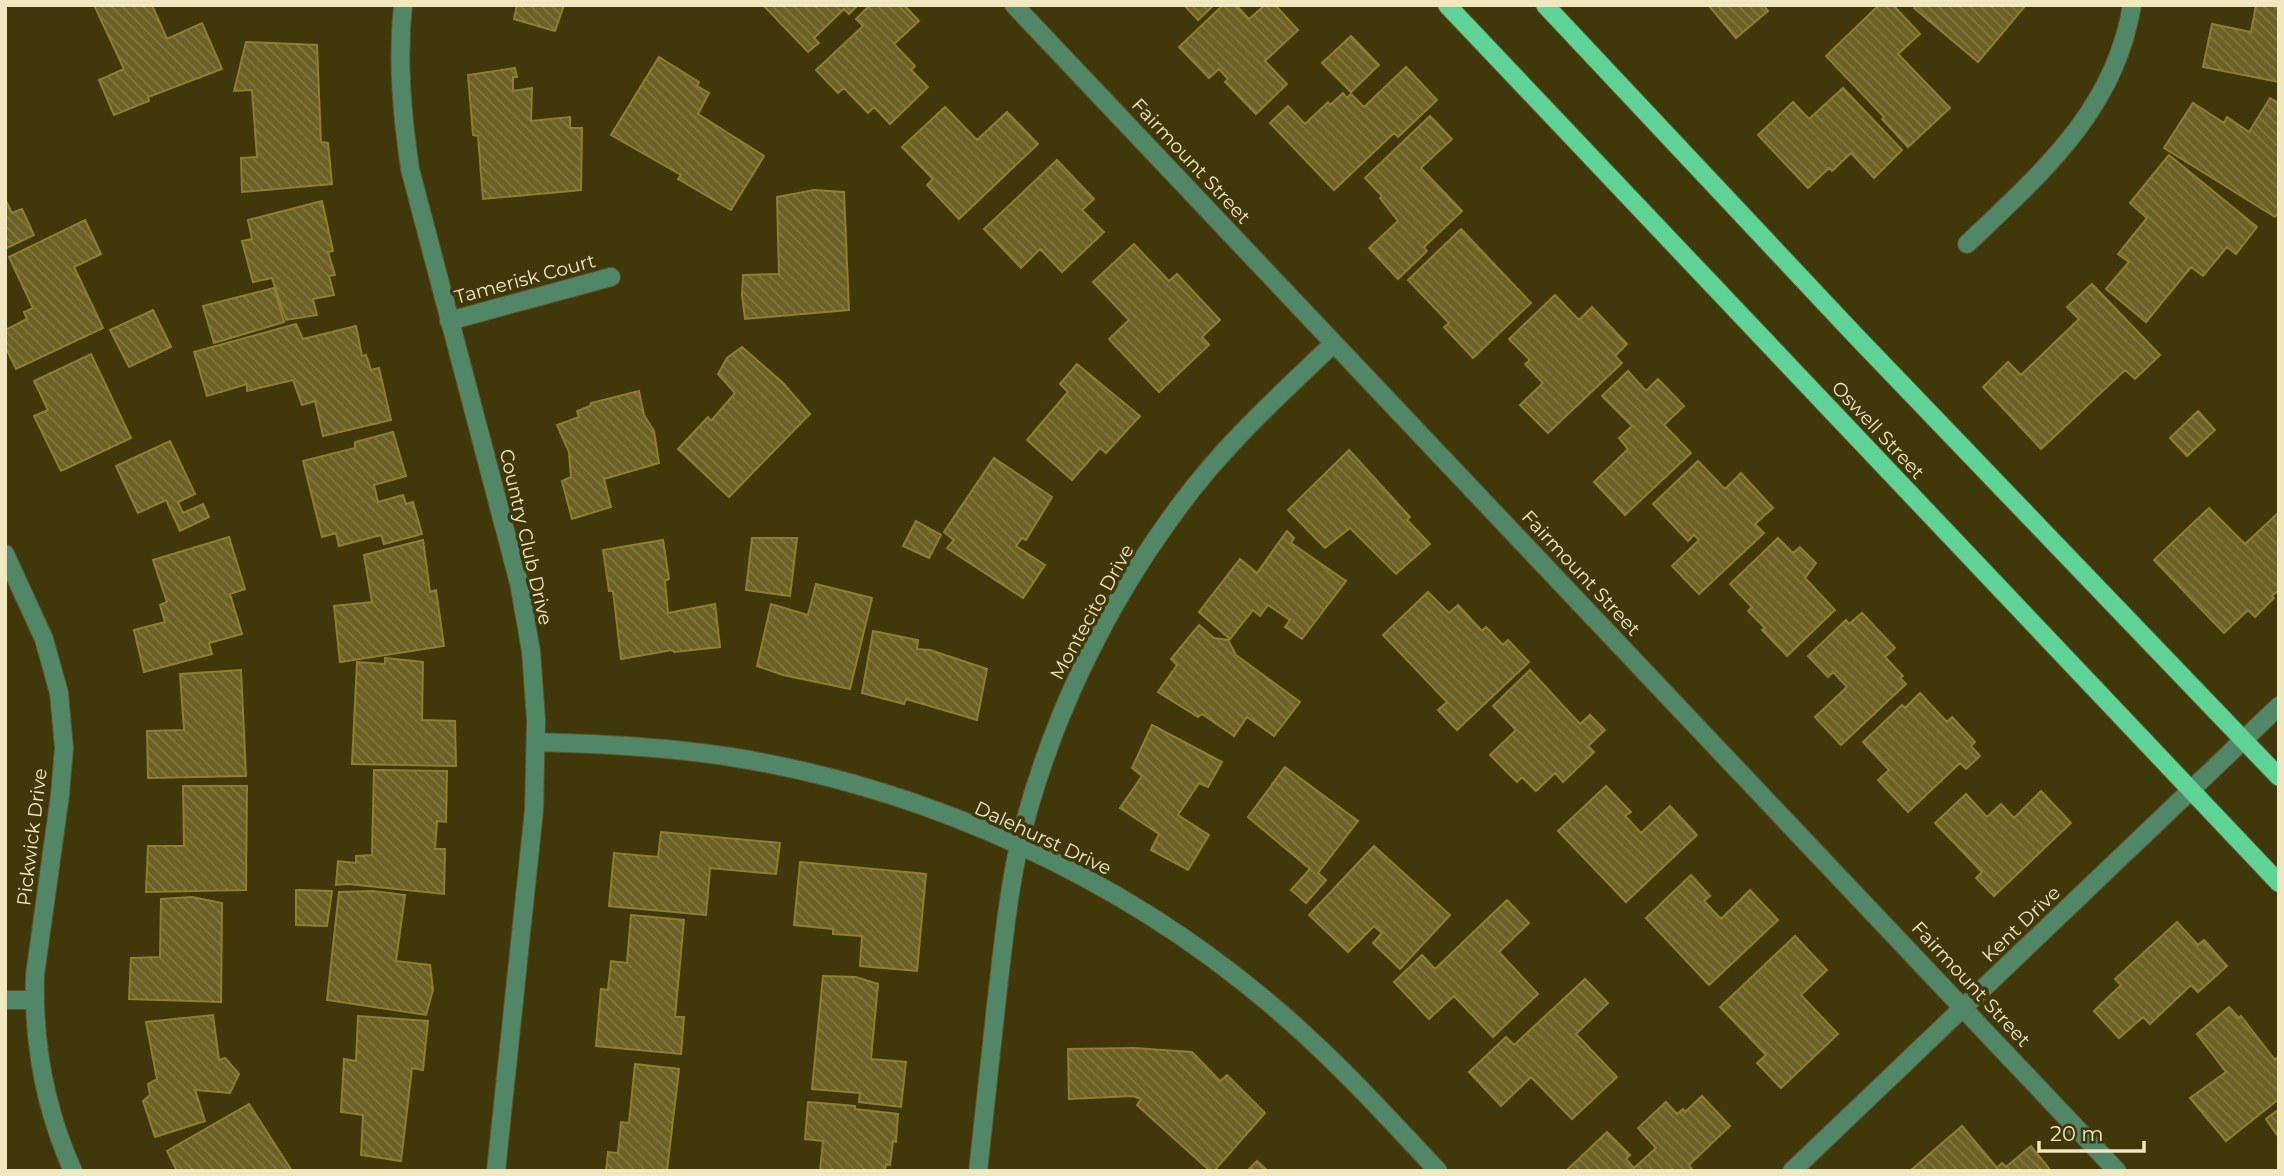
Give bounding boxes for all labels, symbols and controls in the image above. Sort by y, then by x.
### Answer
street label: Fairmount Street [1127,93,1255,229]
street label: Tamerisk Court [452,249,598,309]
street label: Oswell Street [1827,376,1929,484]
street label: Country Club Drive [495,447,557,627]
street label: Fairmount Street [1517,505,1645,641]
street label: Montecito Drive [1045,540,1139,684]
street label: Pickwick Drive [12,767,52,907]
street label: Dalehurst Drive [971,796,1115,880]
street label: Kent Drive [1977,881,2065,967]
street label: Fairmount Street [1907,916,2035,1052]
scale bar [2039,1110,2144,1154]
text: 20 m [2050,1121,2104,1146]

